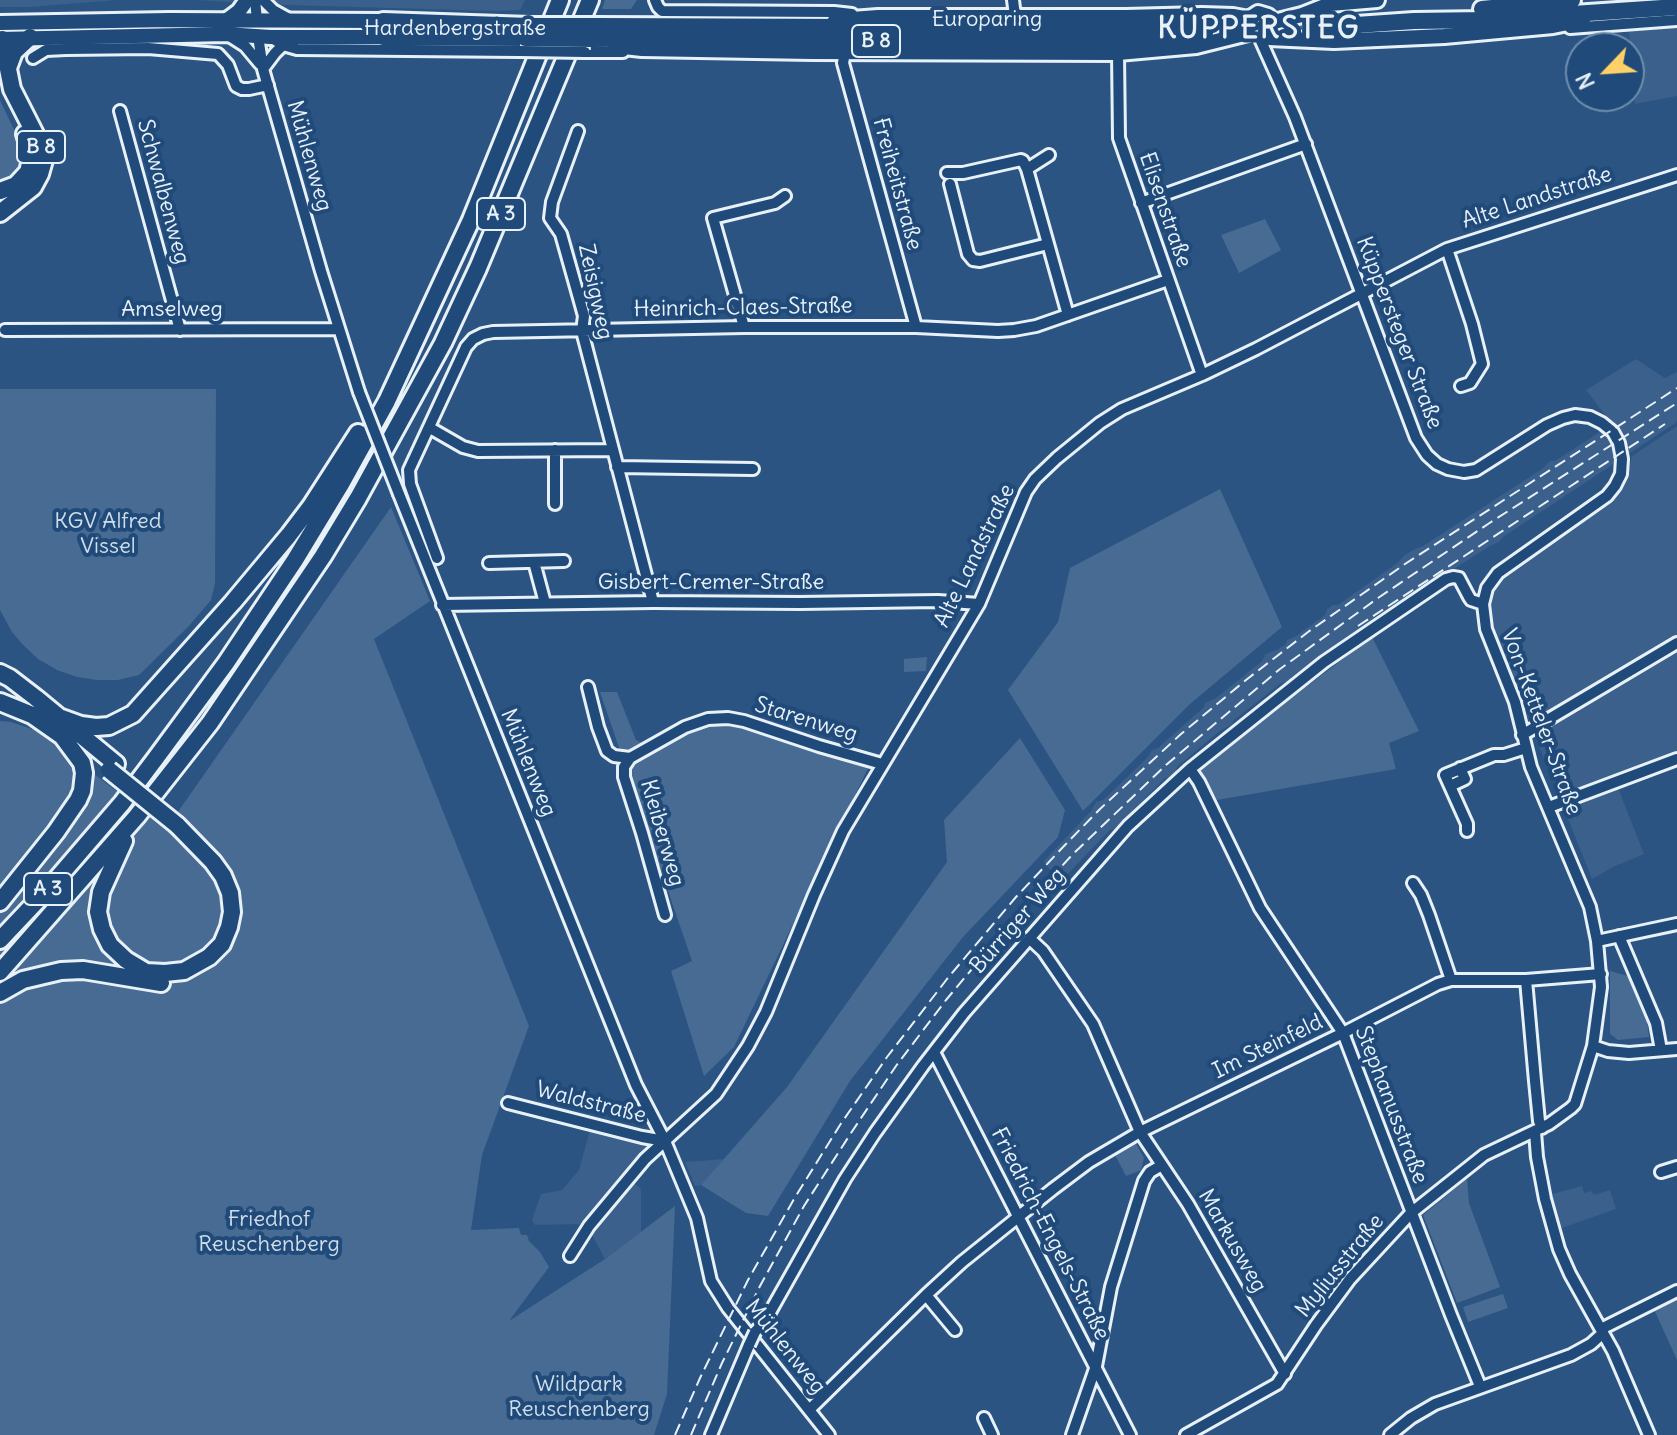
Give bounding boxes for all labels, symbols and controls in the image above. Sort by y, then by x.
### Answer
street label: Europaring [932,7,1042,33]
district label: KÜPPERSTEG [1158,11,1360,47]
street label: Hardenbergstraße [364,16,546,42]
road number: B 8 [852,25,900,57]
north arrow [1565,32,1645,112]
text: N [1569,68,1601,94]
street label: Mühlenweg [281,98,337,214]
street label: Freiheitstraße [867,115,927,253]
street label: Schwalbenweg [131,117,195,267]
road number: B 8 [17,131,65,163]
street label: Elisenstraße [1133,149,1197,271]
street label: Alte Landstraße [1459,161,1615,235]
road number: A 3 [477,198,525,230]
street label: Küppersteger Straße [1350,233,1448,433]
street label: Zeisigweg [572,242,618,342]
street label: Heinrich-Claes-Straße [633,293,853,323]
street label: Amselweg [121,297,223,323]
street label: Alte Landstraße [929,480,1021,632]
park label: KGV Alfred Vissel [54,509,162,560]
street label: Gisbert-Cremer-Straße [598,570,824,596]
street label: Von-Ketteler-Straße [1495,625,1587,819]
street label: Starenweg [751,692,861,748]
street label: Mühlenweg [494,705,562,821]
street label: Kleiberweg [634,777,690,889]
street label: Bürriger Weg [965,863,1071,979]
road number: A 3 [24,873,72,905]
street label: Im Steinfeld [1209,1009,1327,1085]
street label: Stephanusstraße [1349,1022,1433,1188]
street label: Waldstraße [533,1077,649,1129]
street label: Friedrich-Engels-Straße [985,1123,1115,1345]
street label: Markusweg [1192,1185,1272,1297]
park label: Friedhof Reuschenberg [198,1207,340,1258]
street label: Myliusstraße [1290,1209,1390,1323]
street label: Mühlenweg [739,1294,831,1400]
park label: Wildpark Reuschenberg [508,1372,650,1424]

